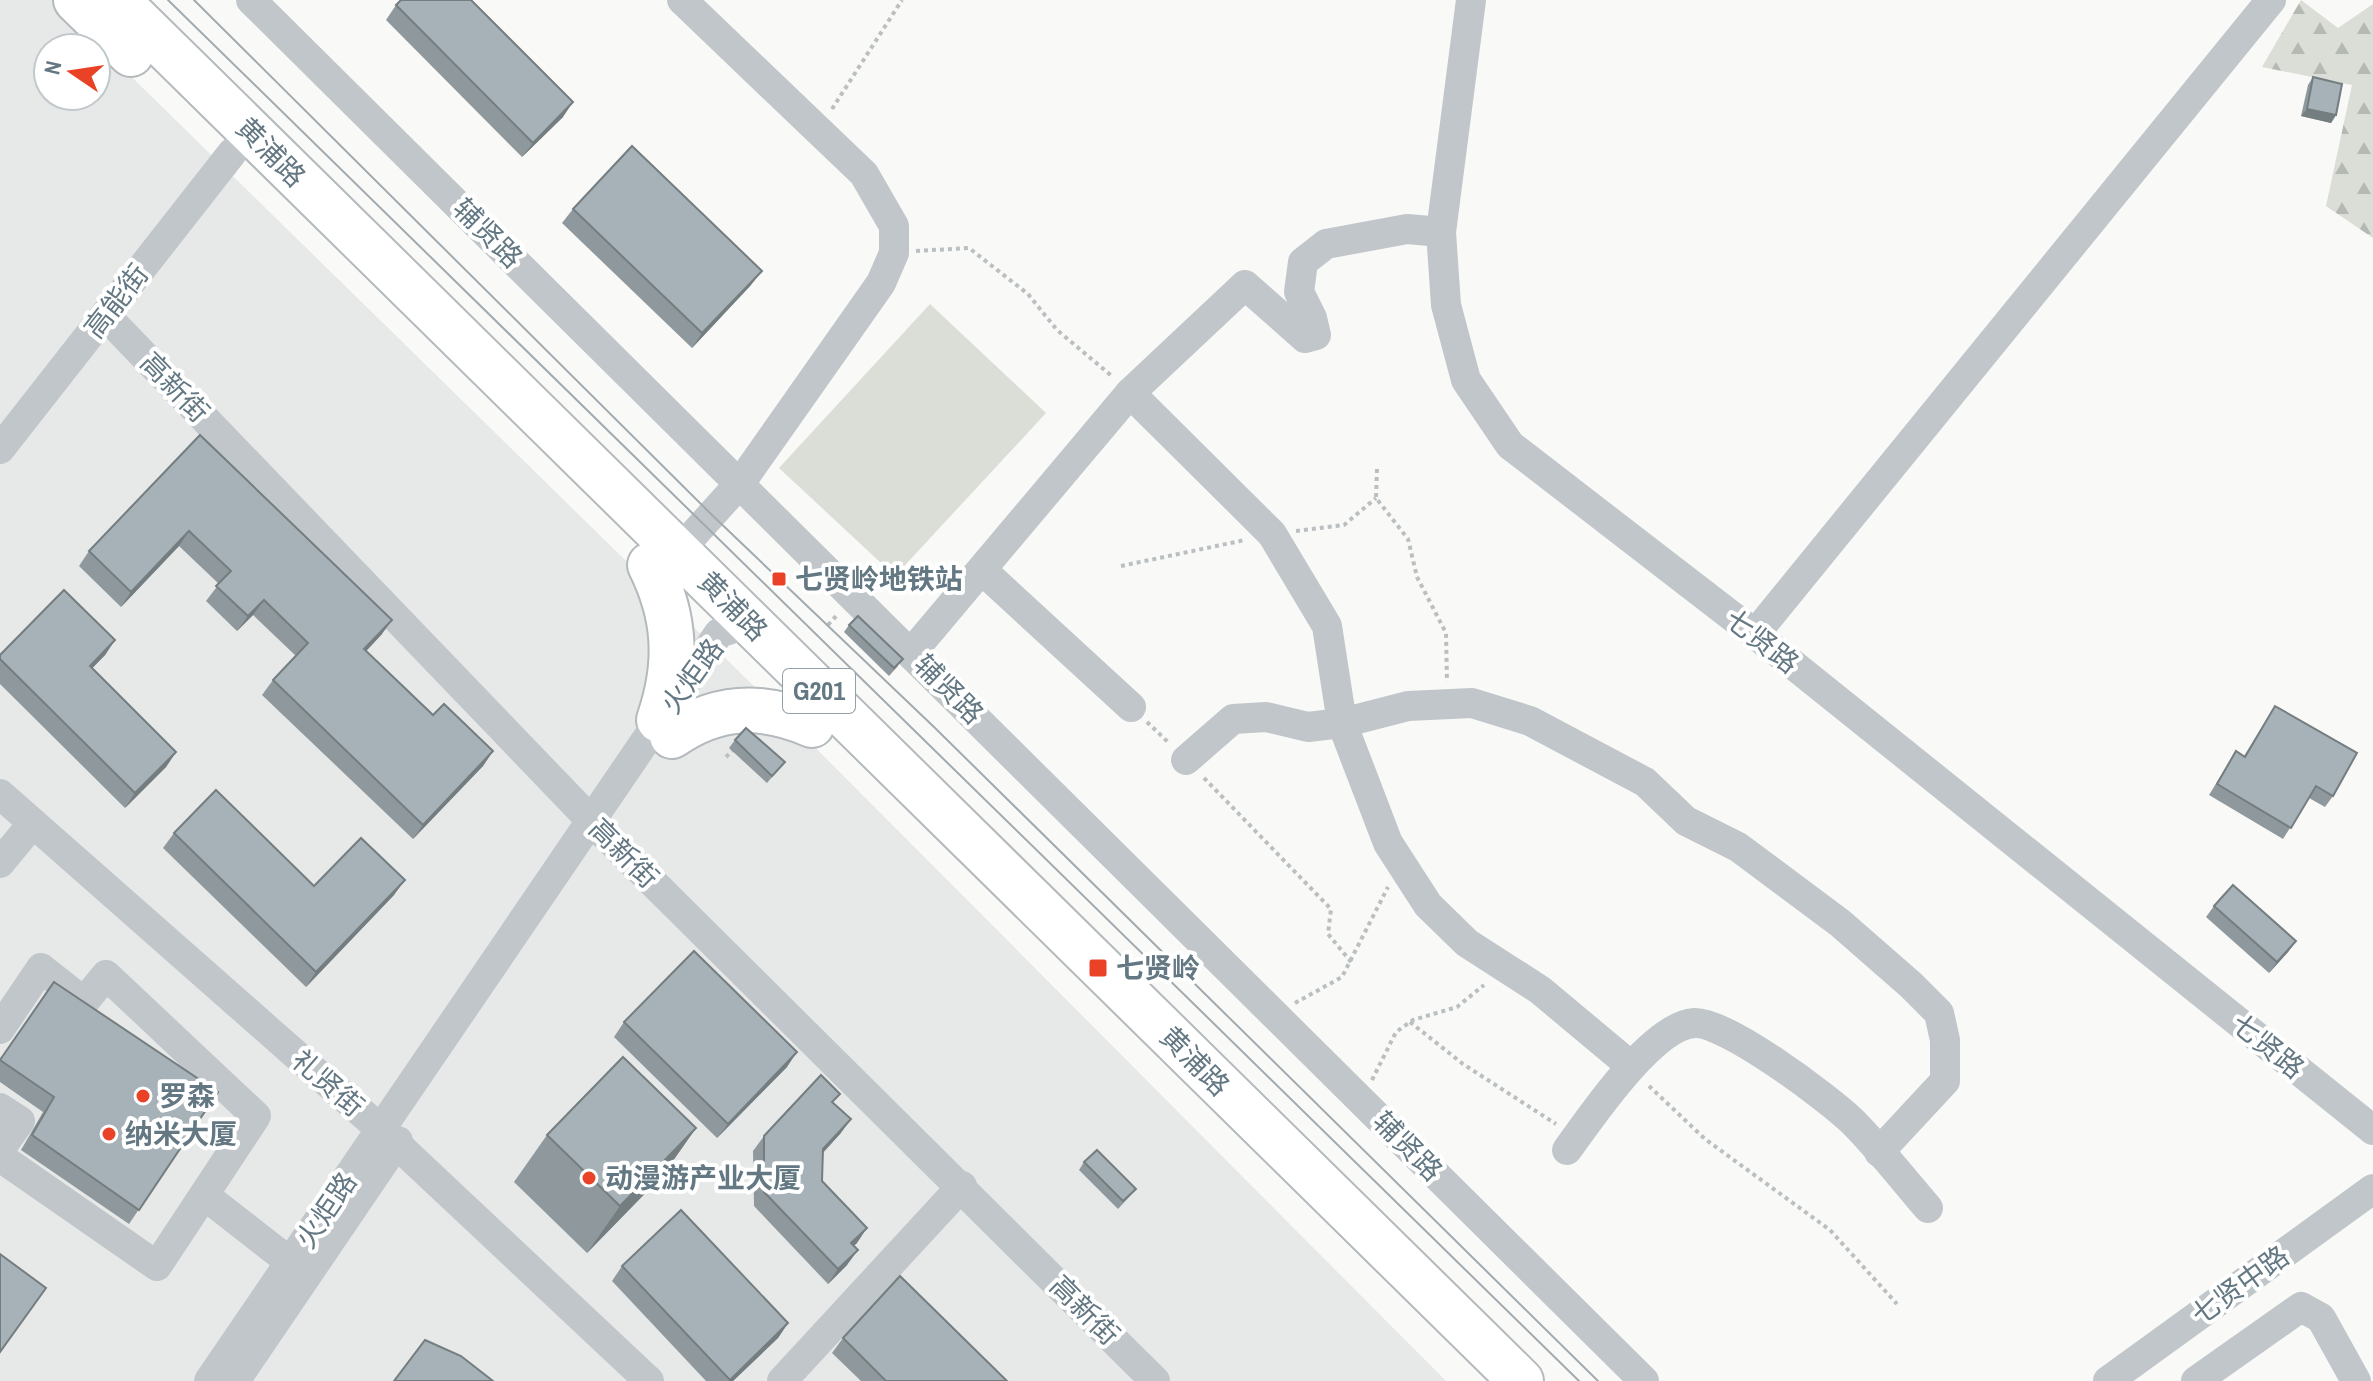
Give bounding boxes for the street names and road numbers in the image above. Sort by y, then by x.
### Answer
street label: 黄浦路 [228,109,314,195]
street label: 辅贤路 [445,190,531,276]
street label: 高能街 [75,256,157,346]
street label: 高新街 [132,344,218,430]
street label: 黄浦路 [690,563,776,649]
street label: 七贤路 [1717,600,1807,682]
street label: 火炬路 [652,631,732,721]
street label: 辅贤路 [906,646,992,732]
road number: G201 [783,669,855,713]
street label: 高新街 [581,810,667,896]
street label: 七贤路 [2223,1005,2313,1087]
street label: 黄浦路 [1152,1018,1238,1104]
street label: 礼贤街 [284,1041,372,1125]
street label: 辅贤路 [1365,1103,1451,1189]
street label: 火炬路 [287,1165,365,1255]
street label: 七贤中路 [2184,1237,2296,1333]
street label: 高新街 [1042,1267,1128,1353]

